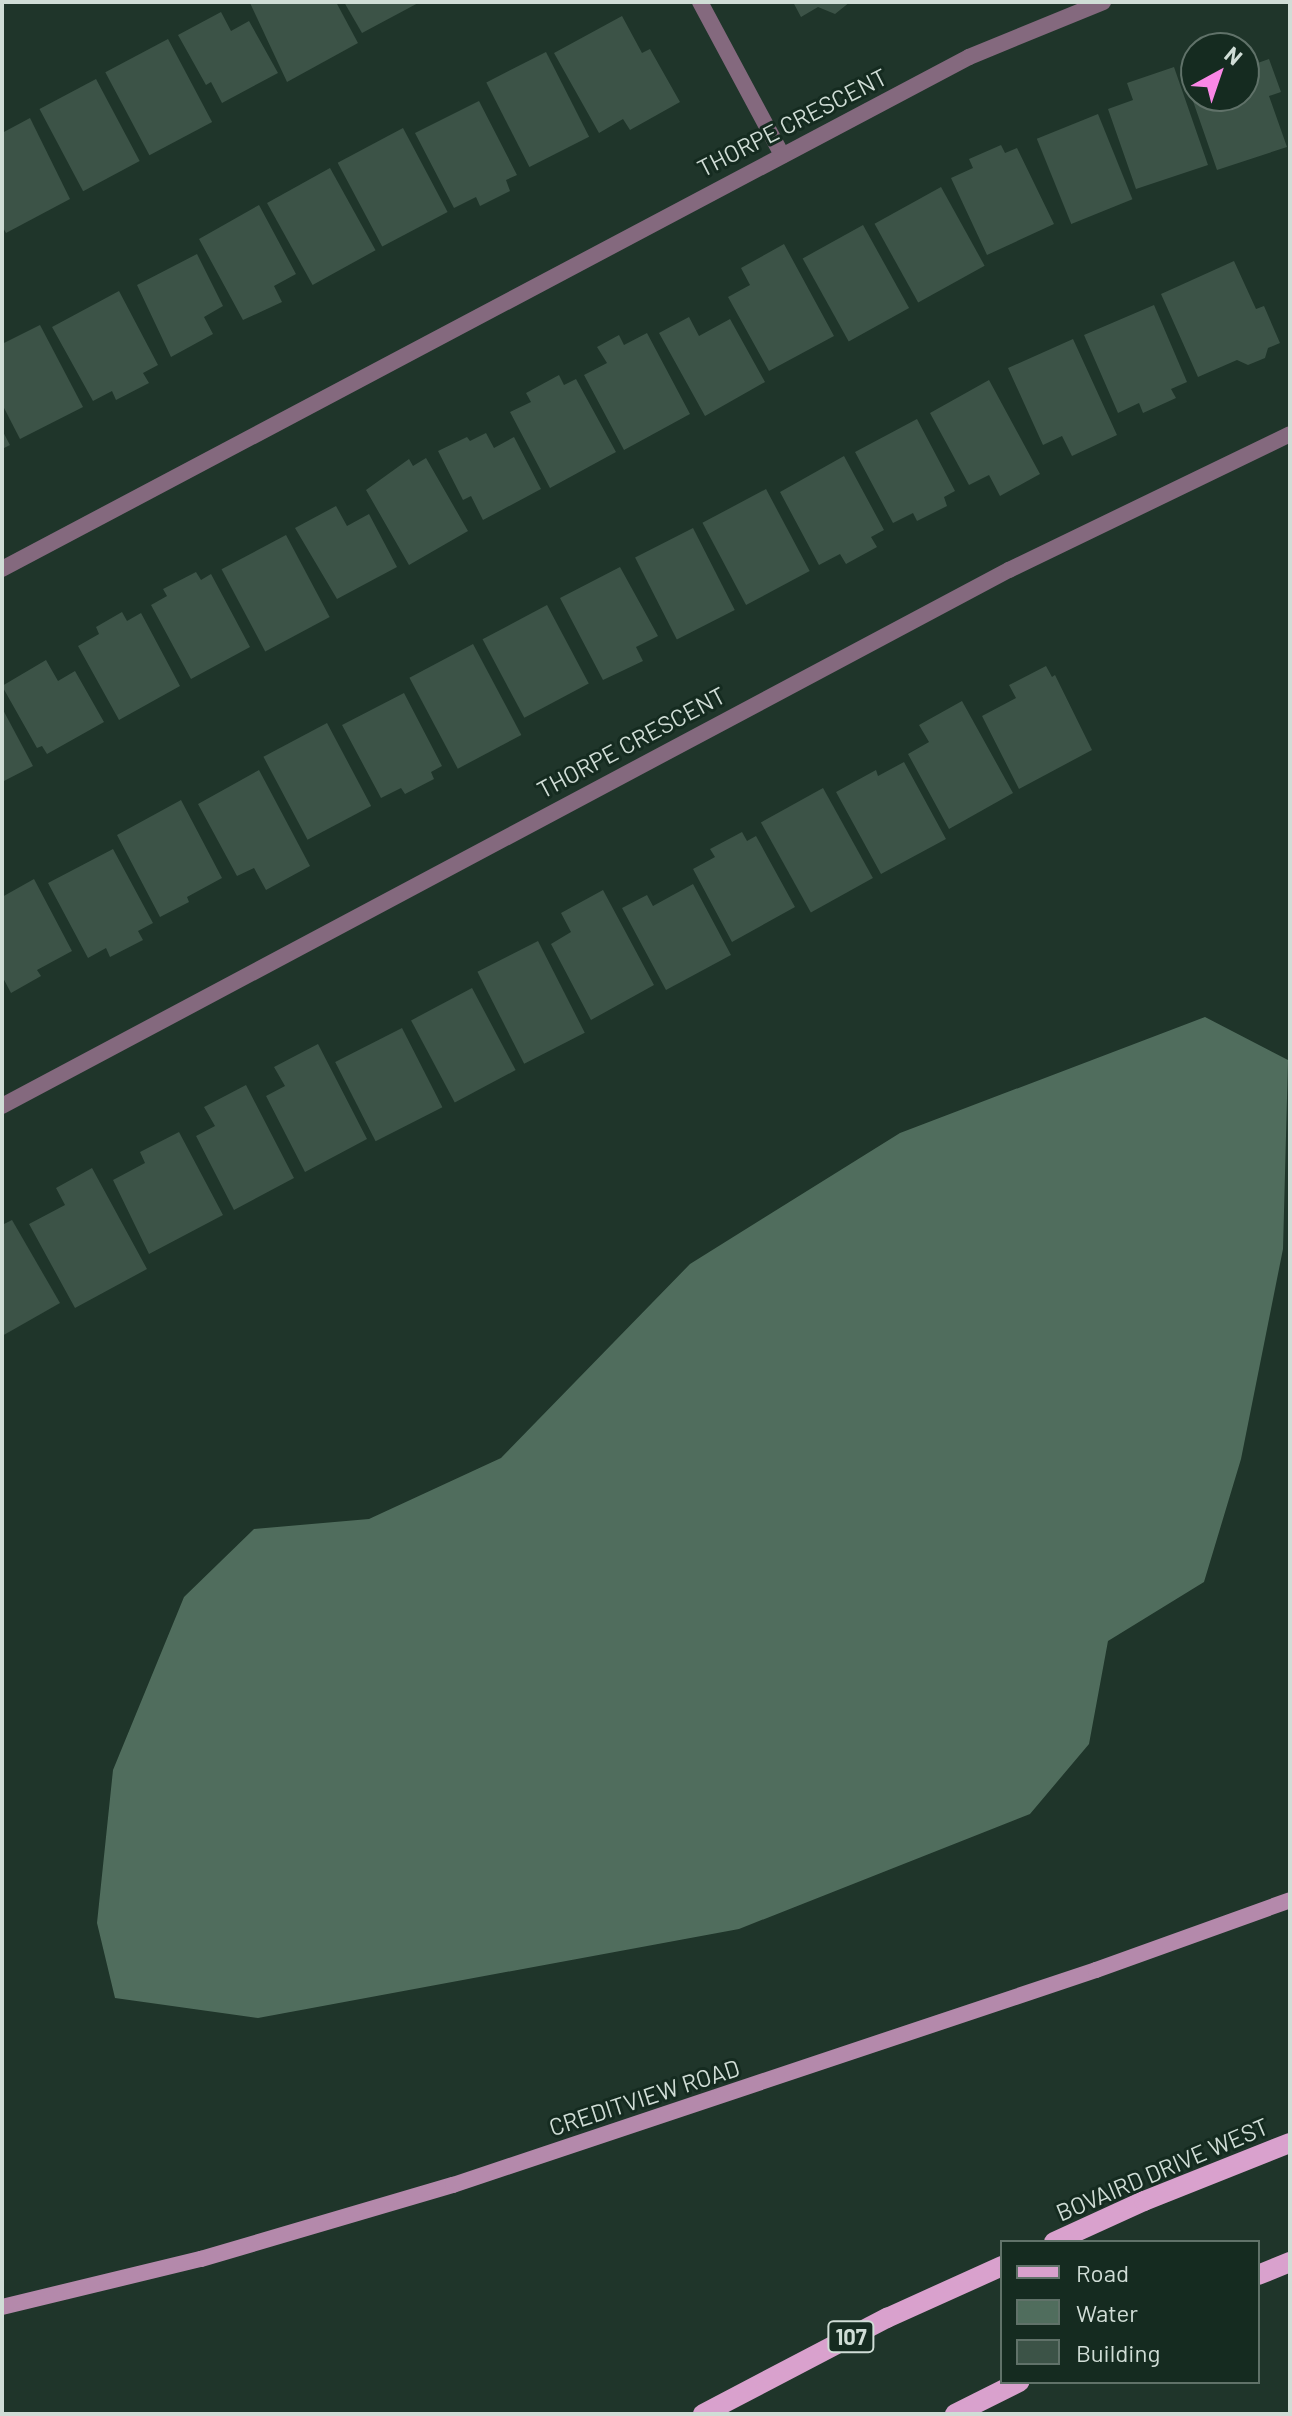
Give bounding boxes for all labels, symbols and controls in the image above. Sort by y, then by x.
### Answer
north arrow [1180,32,1260,112]
text: N [1220,40,1248,70]
street label: THORPE CRESCENT [692,62,892,182]
street label: THORPE CRESCENT [532,680,730,804]
street label: CREDITVIEW ROAD [545,2053,743,2141]
street label: BOVAIRD DRIVE WEST [1051,2111,1273,2227]
legend [1000,2240,1260,2384]
text: Road [1076,2258,1129,2287]
text: Water [1076,2298,1138,2327]
road number: 107 [827,2319,875,2355]
text: Building [1076,2338,1160,2367]

